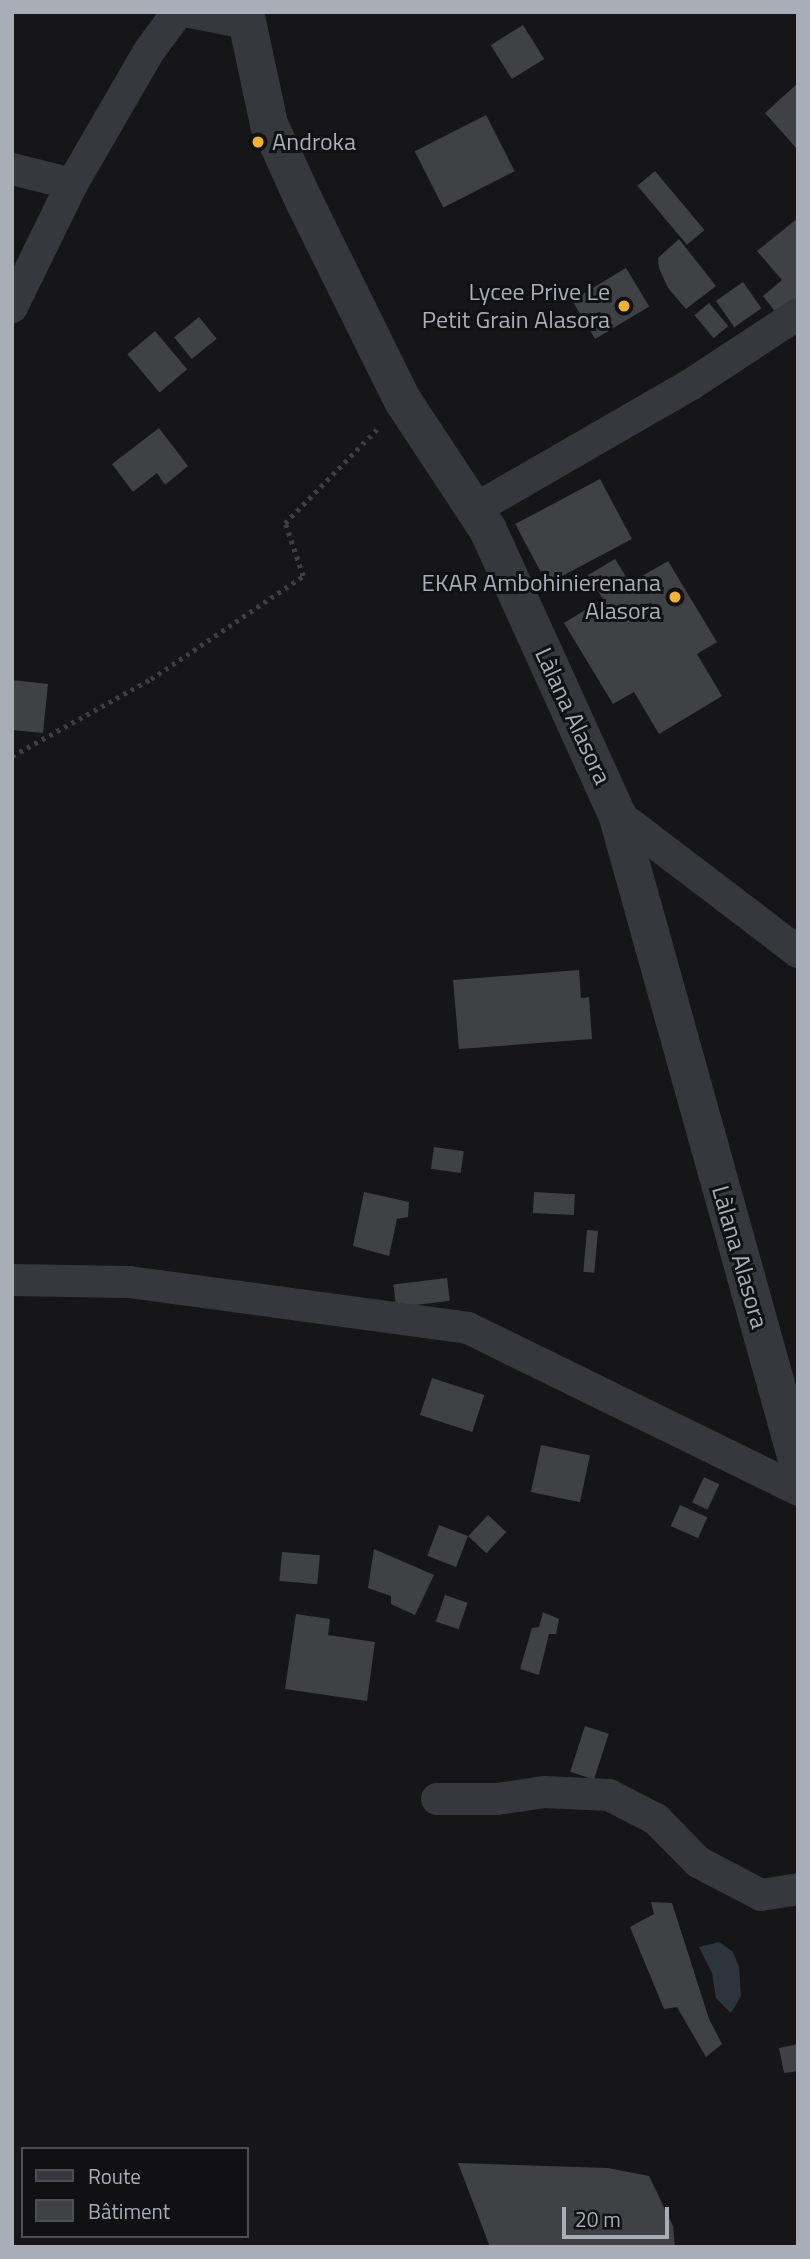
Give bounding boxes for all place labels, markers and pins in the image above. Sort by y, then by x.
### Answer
place label: Androka [272,128,356,156]
marker: Androka [250,134,266,150]
place label: Lycee Prive Le Petit Grain Alasora [422,278,610,334]
marker: Lycee Prive Le Petit Grain Alasora [616,298,632,314]
place label: EKAR Ambohinierenana Alasora [422,569,661,625]
marker: EKAR Ambohinierenana Alasora [667,589,683,605]

